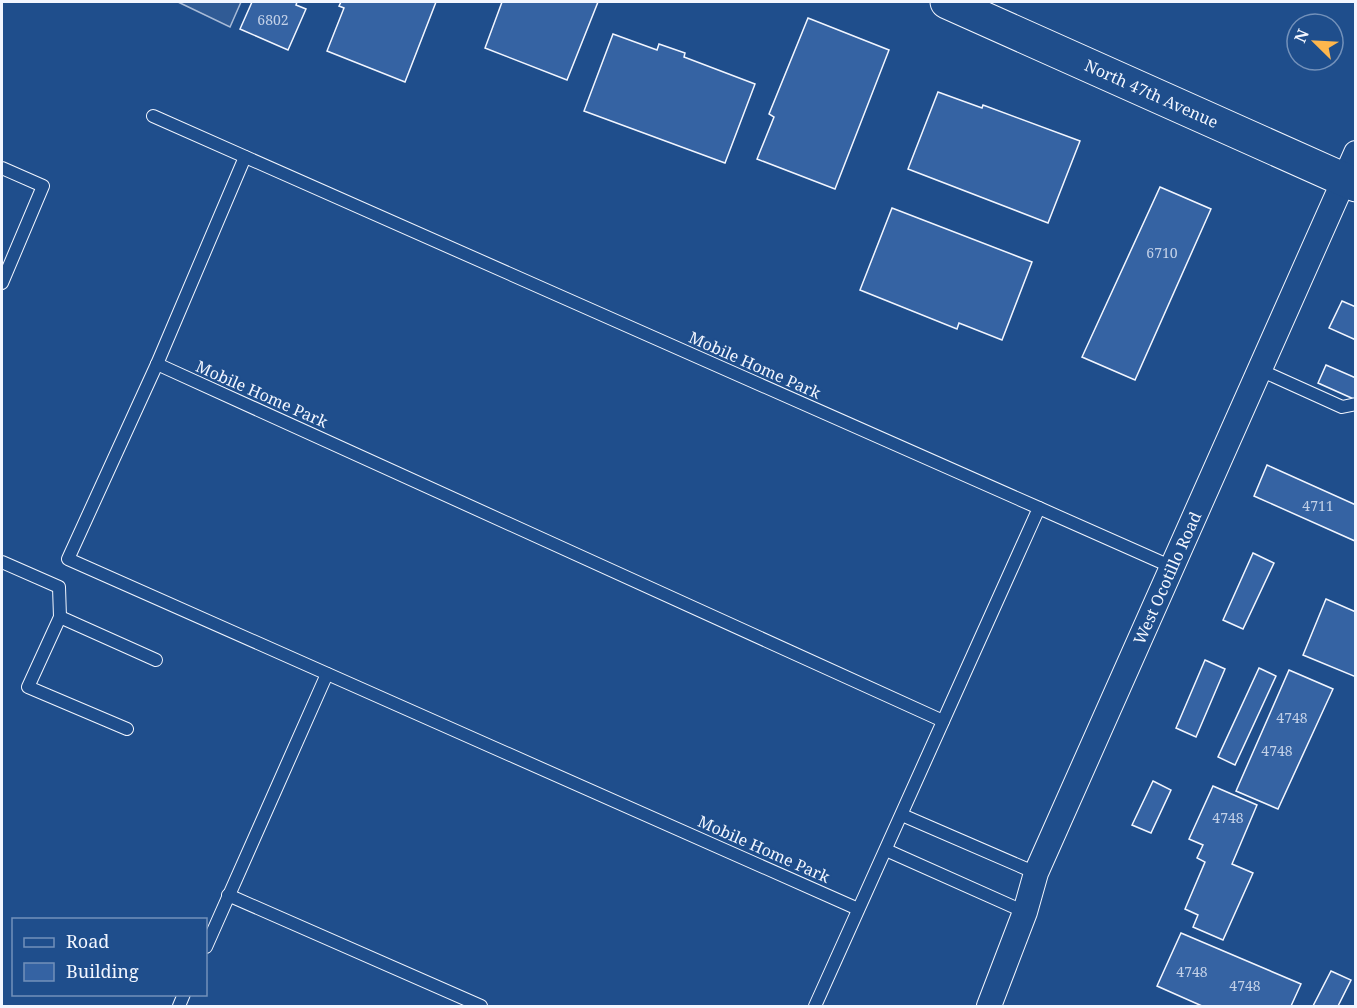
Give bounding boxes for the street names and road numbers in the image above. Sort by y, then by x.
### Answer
street label: North 47th Avenue [1081,54,1222,133]
street label: Mobile Home Park [686,326,825,404]
street label: Mobile Home Park [193,355,332,433]
street label: West Ocotillo Road [1128,508,1206,648]
street label: Mobile Home Park [695,810,834,888]

